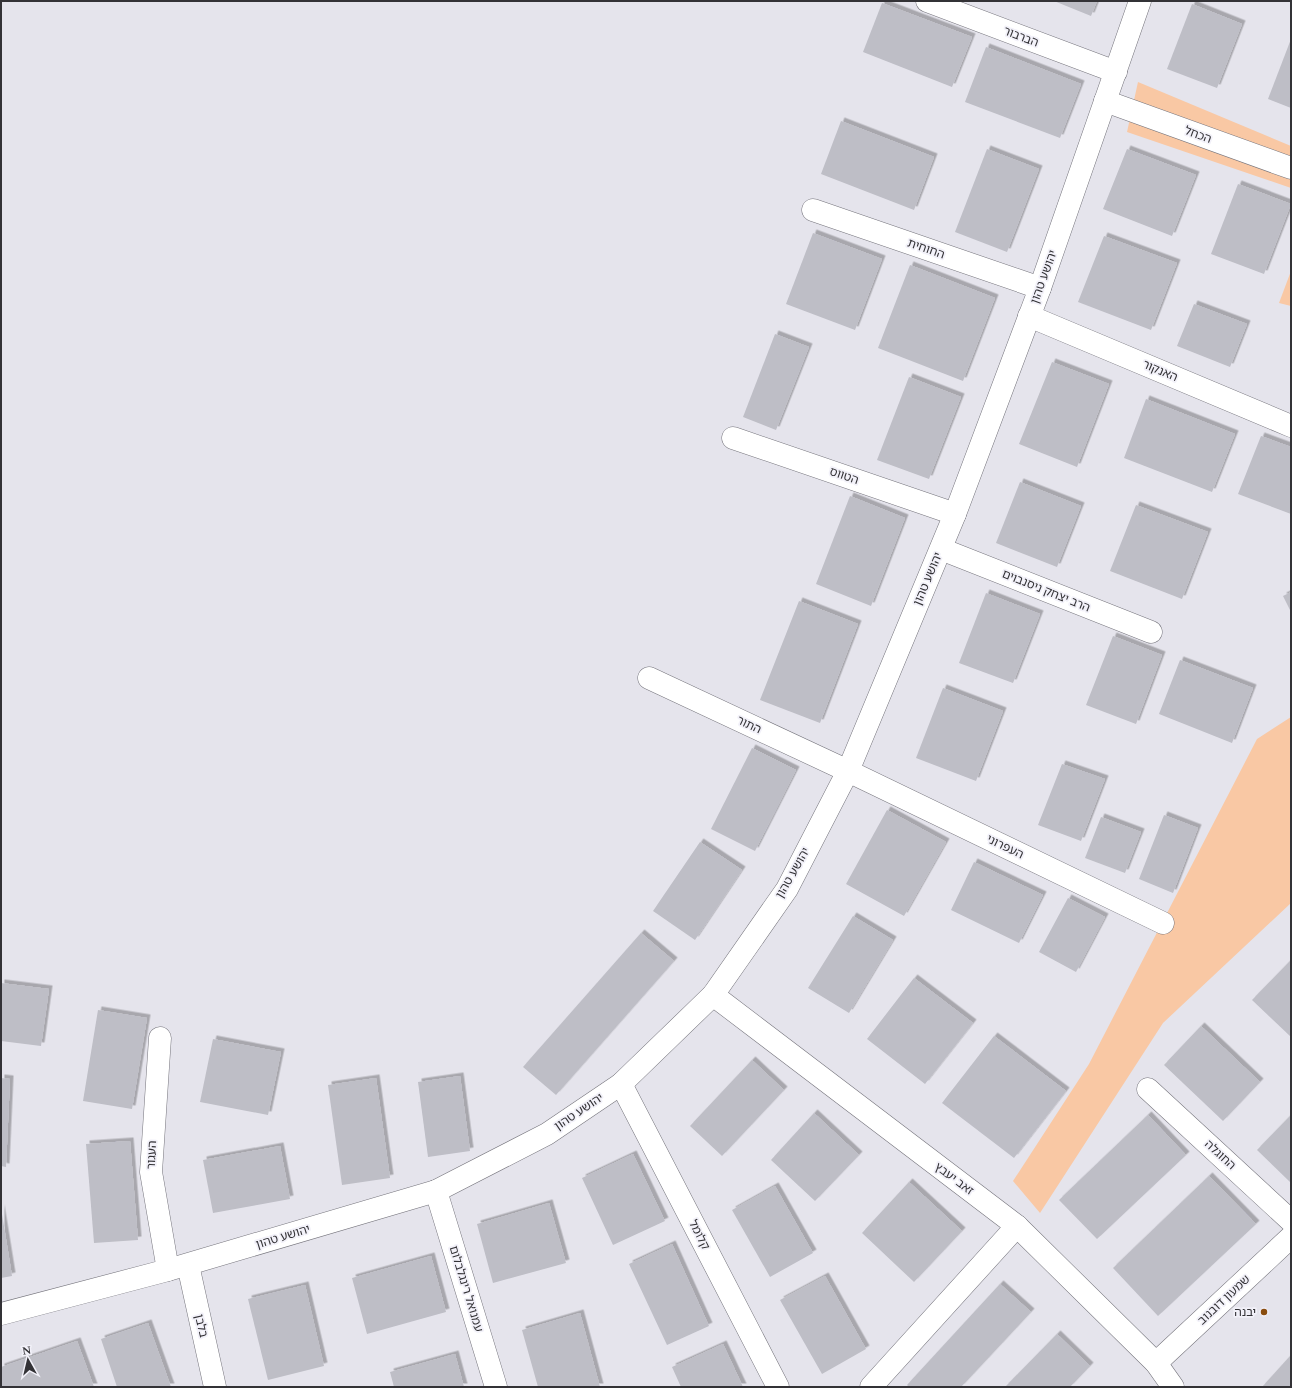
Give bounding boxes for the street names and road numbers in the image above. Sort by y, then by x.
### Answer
street label: הברבור [1001,22,1041,52]
street label: הכחל [1182,121,1214,149]
street label: החוחית [905,234,947,264]
street label: יהושע טהון [1025,247,1063,307]
street label: האנקור [1139,355,1181,387]
street label: הטווס [827,462,861,490]
street label: יהושע טהון [908,550,948,608]
street label: הרב יצחק ניסנבוים [999,565,1093,617]
street label: התור [733,711,765,739]
street label: העפרוני [983,830,1027,864]
street label: יהושע טהון [771,844,815,902]
street label: יהושע טהון [550,1088,608,1136]
street label: החוגלה [1200,1135,1240,1175]
street label: העגור [142,1140,162,1170]
street label: זאב יעבץ [930,1158,978,1200]
street label: קלומל [683,1217,715,1254]
street label: יהושע טהון [253,1220,313,1254]
street label: עמנואל רינגלבלום [444,1244,488,1334]
street label: שמעון דובנוב [1193,1270,1255,1330]
street label: בלבן [189,1312,213,1340]

